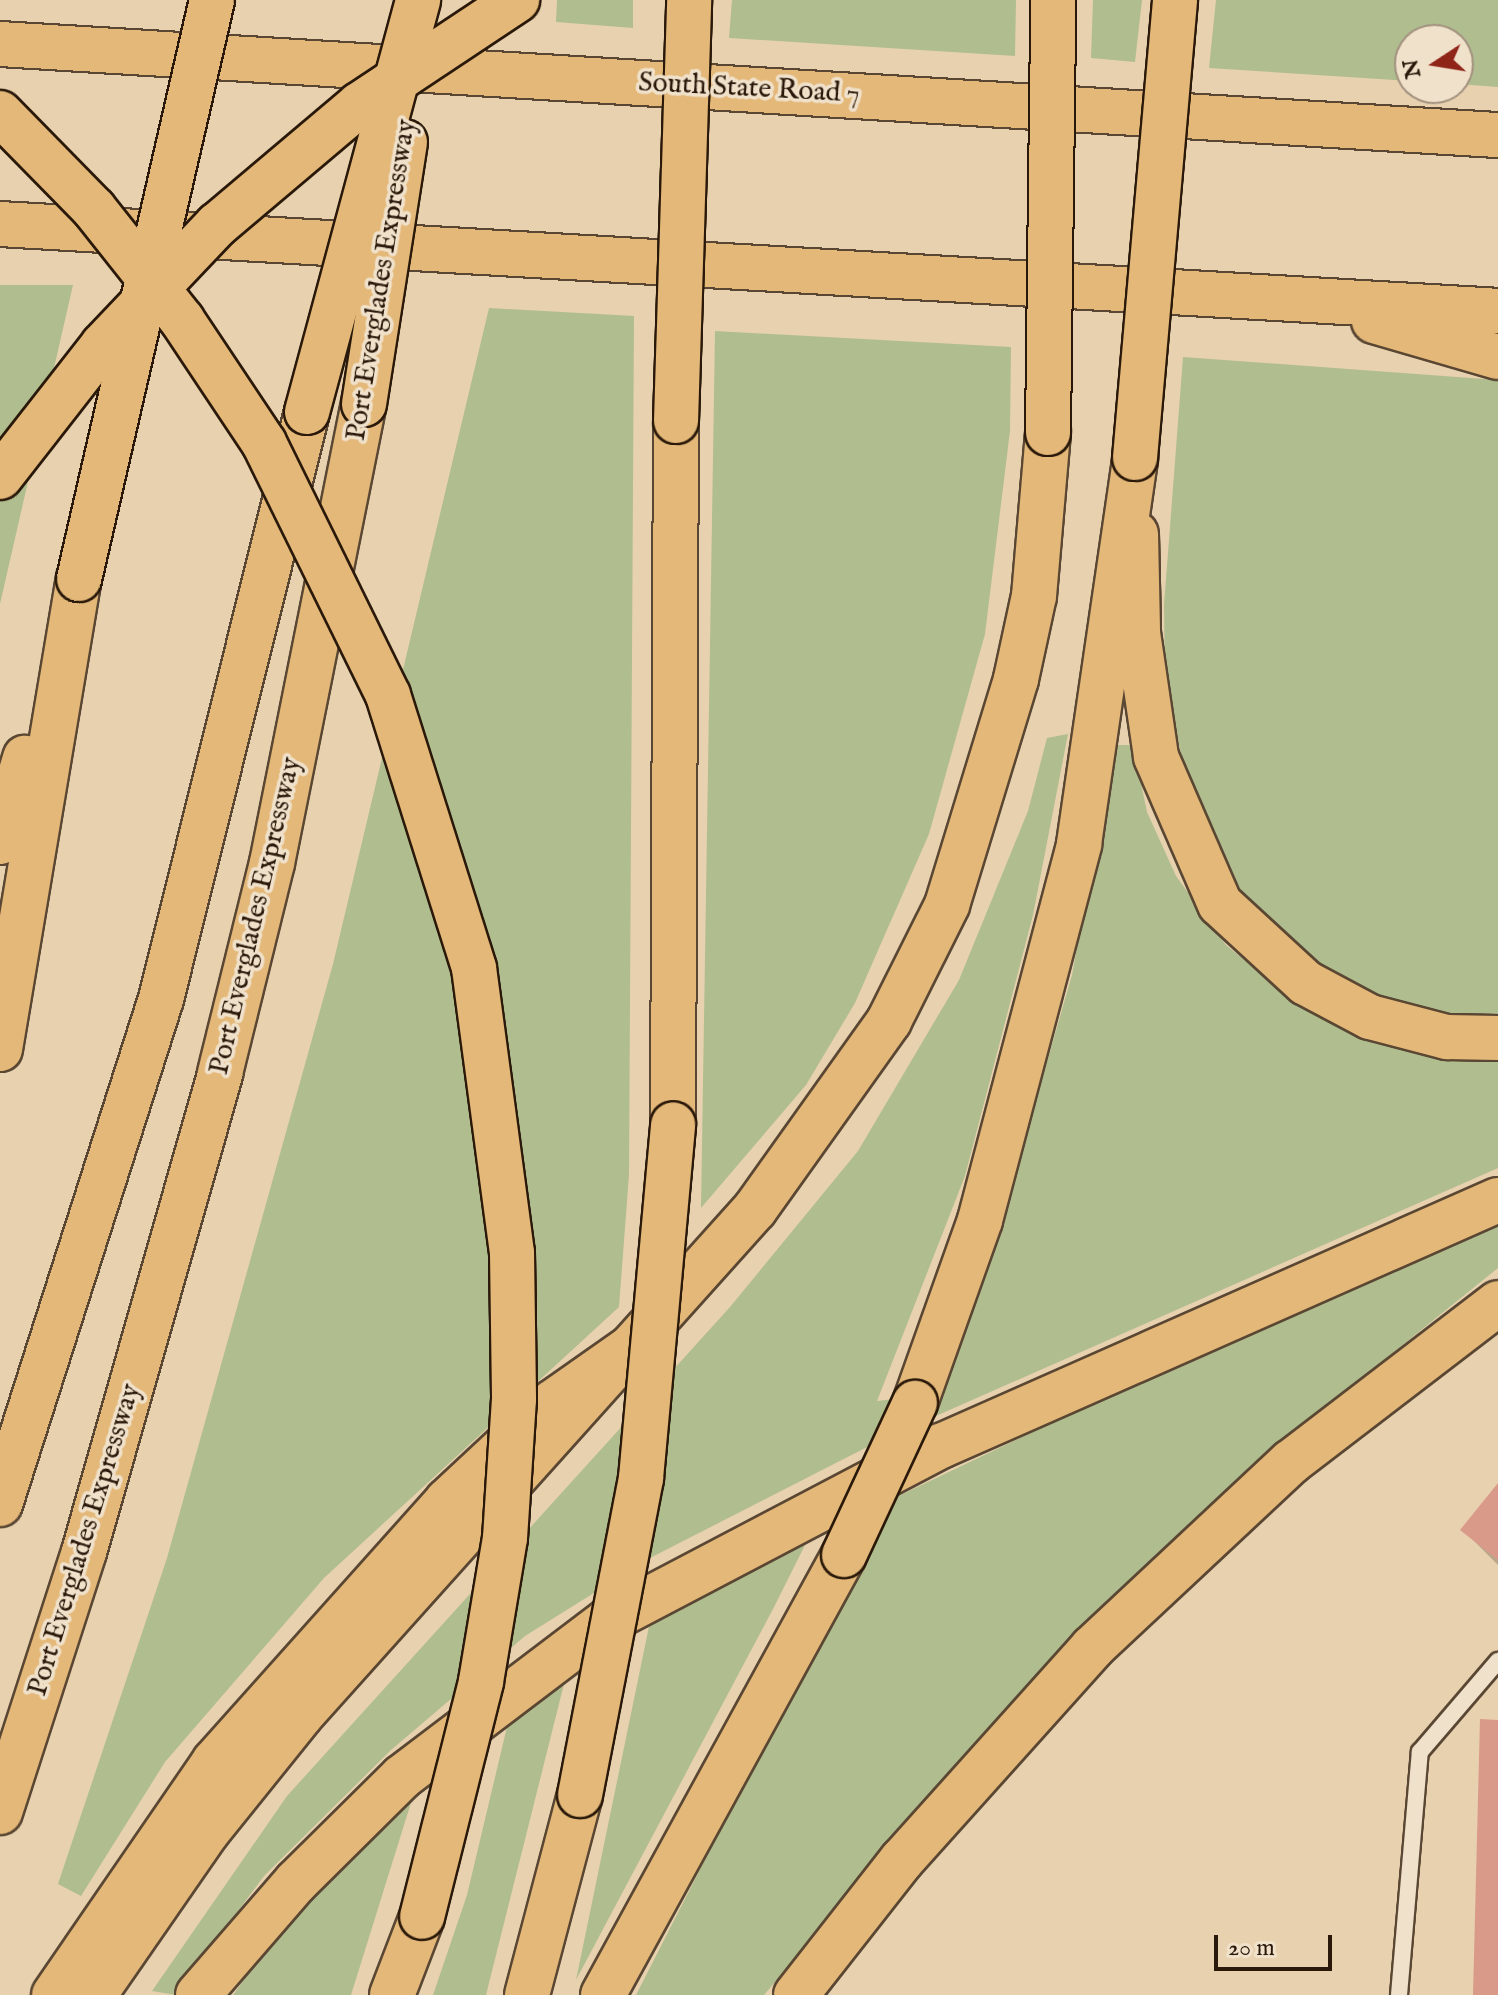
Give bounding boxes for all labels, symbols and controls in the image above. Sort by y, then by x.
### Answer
north arrow [1394,24,1474,104]
text: N [1397,56,1428,81]
street label: South State Road 7 [637,66,861,112]
street label: Port Everglades Expressway [340,117,424,443]
street label: Port Everglades Expressway [203,754,309,1078]
street label: Port Everglades Expressway [21,1380,149,1700]
scale bar [1218,1919,1336,1969]
text: 20 m [1228,1933,1275,1964]

